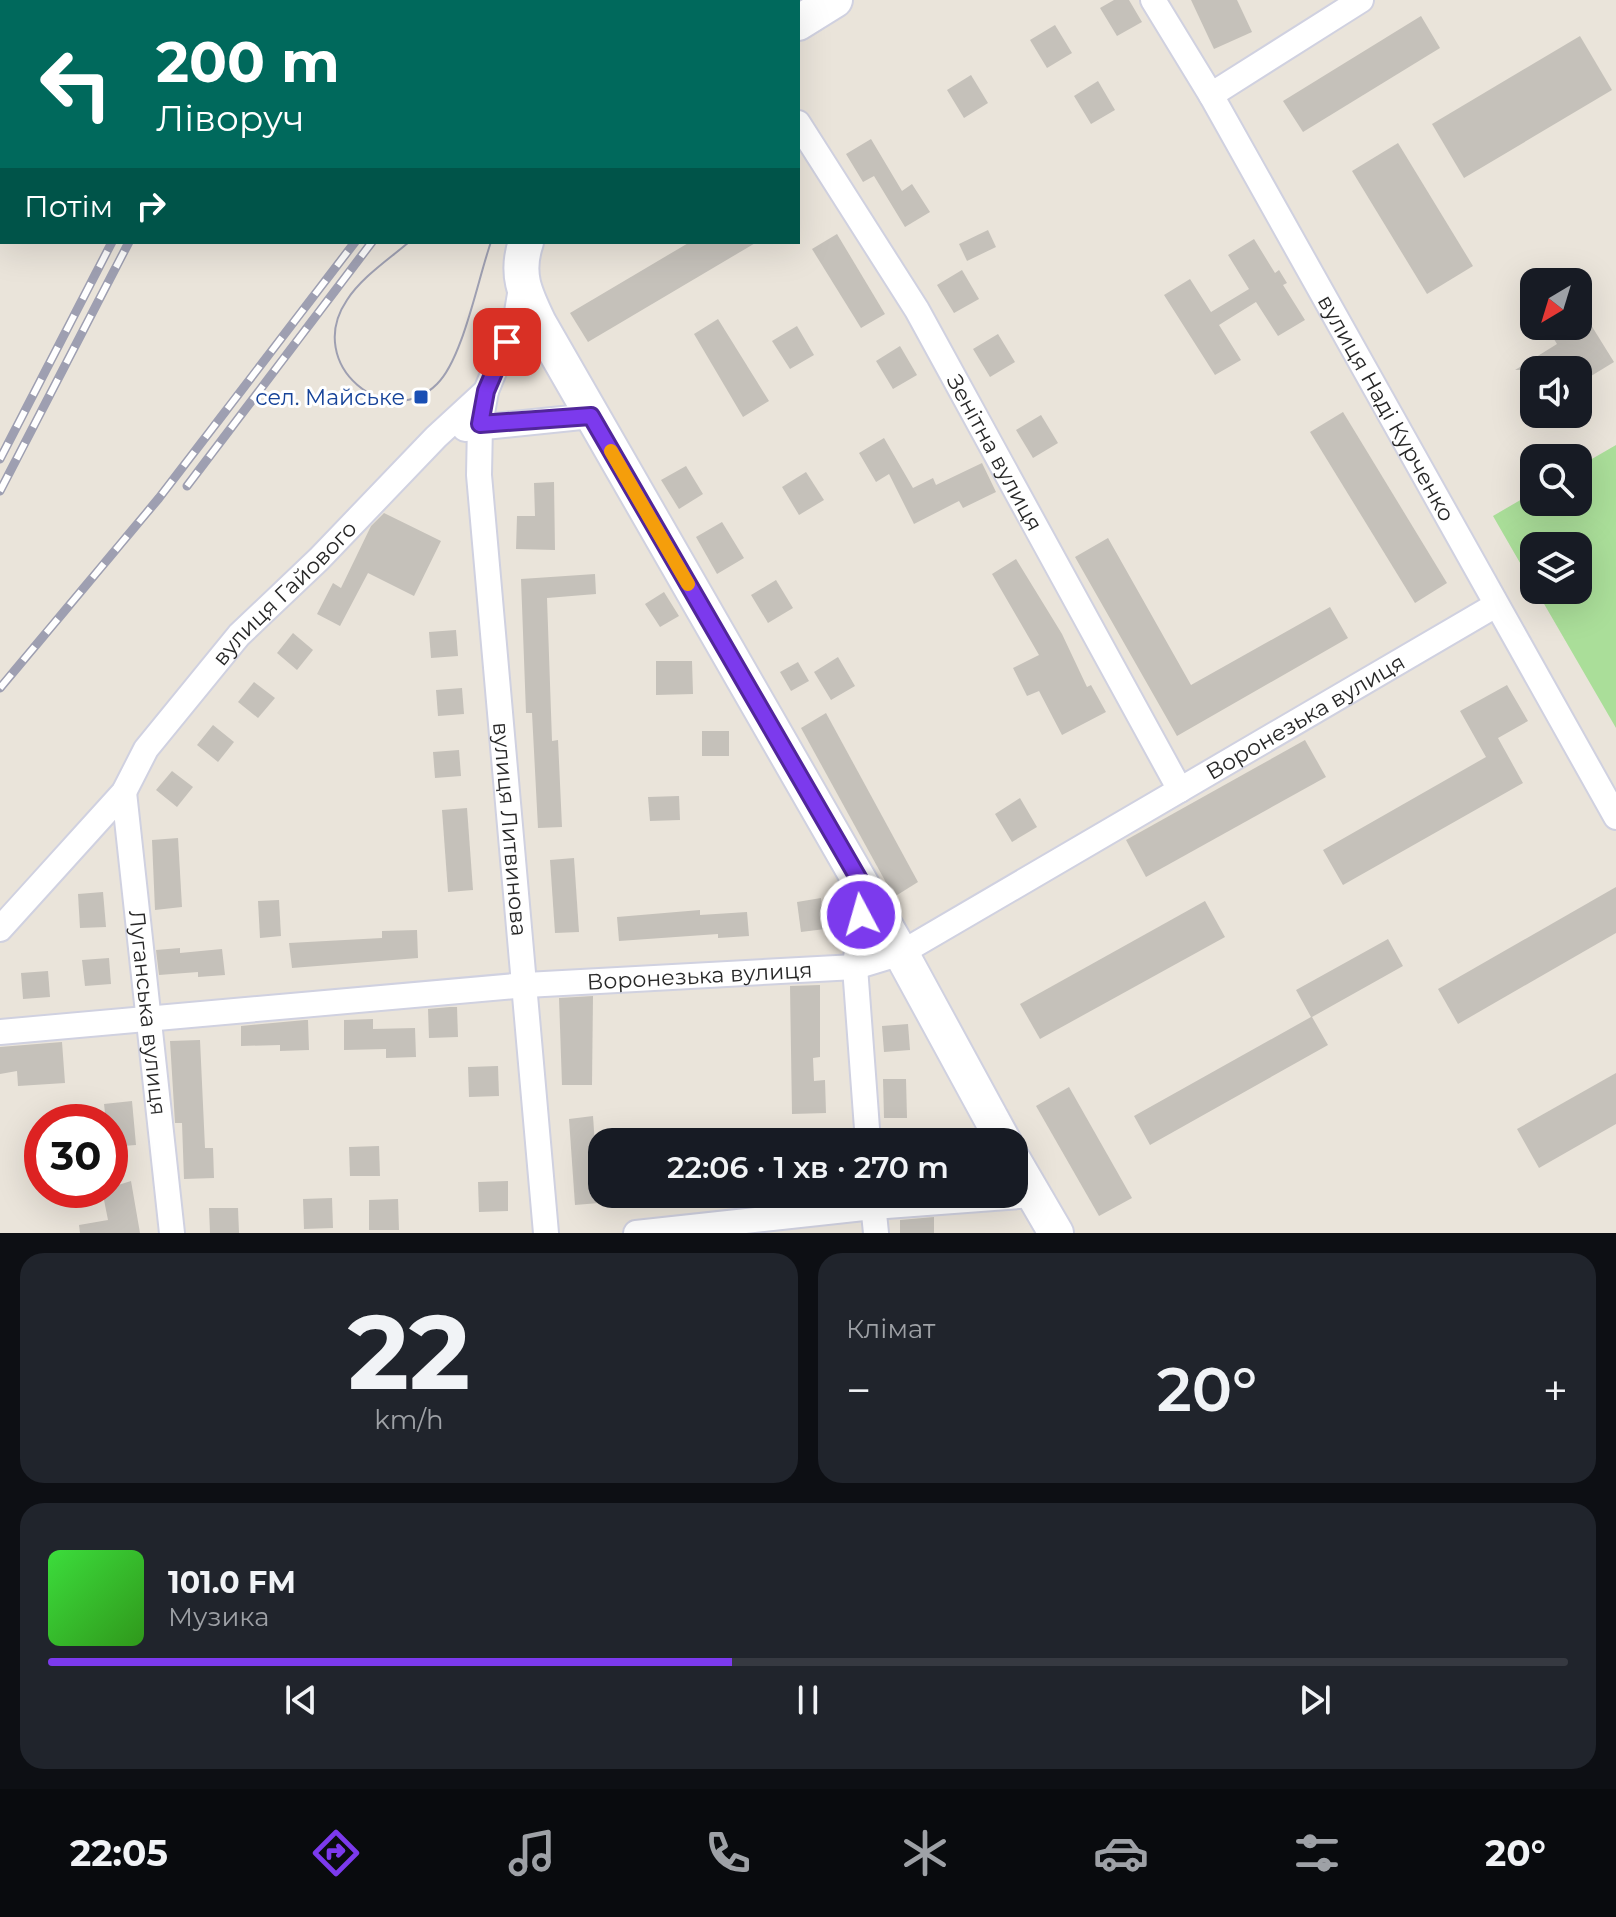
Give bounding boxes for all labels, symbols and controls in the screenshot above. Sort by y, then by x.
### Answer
text: 200 m [156,28,340,96]
icon: left [24,32,128,136]
text: Ліворуч [156,96,305,140]
icon: right [129,184,173,228]
text: Потім [24,188,113,225]
north arrow [1520,268,1592,340]
map controls [1520,268,1592,604]
street label: вулиця Наді Курченко [1312,290,1460,526]
pin [473,308,541,376]
icon: arrive [485,320,529,364]
button: sound [1520,356,1592,428]
street label: Зенітна вулиця [941,370,1048,536]
place label: сел. Майське [255,384,405,411]
marker: сел. Майське [412,388,430,406]
button: search [1520,444,1592,516]
street label: вулиця Гайового [207,515,363,671]
button: layers [1520,532,1592,604]
street label: Воронезька вулиця [1201,648,1410,786]
street label: вулиця Литвинова [487,721,533,937]
position arrow [819,873,903,957]
street label: Луганська вулиця [123,909,172,1117]
street label: Воронезька вулиця [586,956,813,996]
speed limit sign: 30 [24,1104,128,1208]
text: 22:06 · 1 хв · 270 m [667,1149,949,1186]
text: 22 [348,1288,470,1415]
text: Клімат [846,1313,935,1345]
text: 20° [1157,1353,1257,1426]
text: − [846,1363,871,1417]
text: + [1543,1363,1568,1417]
text: km/h [374,1404,444,1436]
text: 101.0 FM [168,1564,296,1601]
text: Музика [168,1601,269,1633]
icon: previous [279,1678,323,1722]
icon: pause [786,1678,830,1722]
icon: next [1293,1678,1337,1722]
icon: directions [308,1825,364,1881]
icon: music [504,1825,560,1881]
icon: phone [700,1825,756,1881]
icon: climate [897,1825,953,1881]
icon: car [1093,1825,1149,1881]
icon: filters [1289,1825,1345,1881]
text: 22:05 [70,1831,168,1875]
text: 20° [1485,1831,1546,1875]

